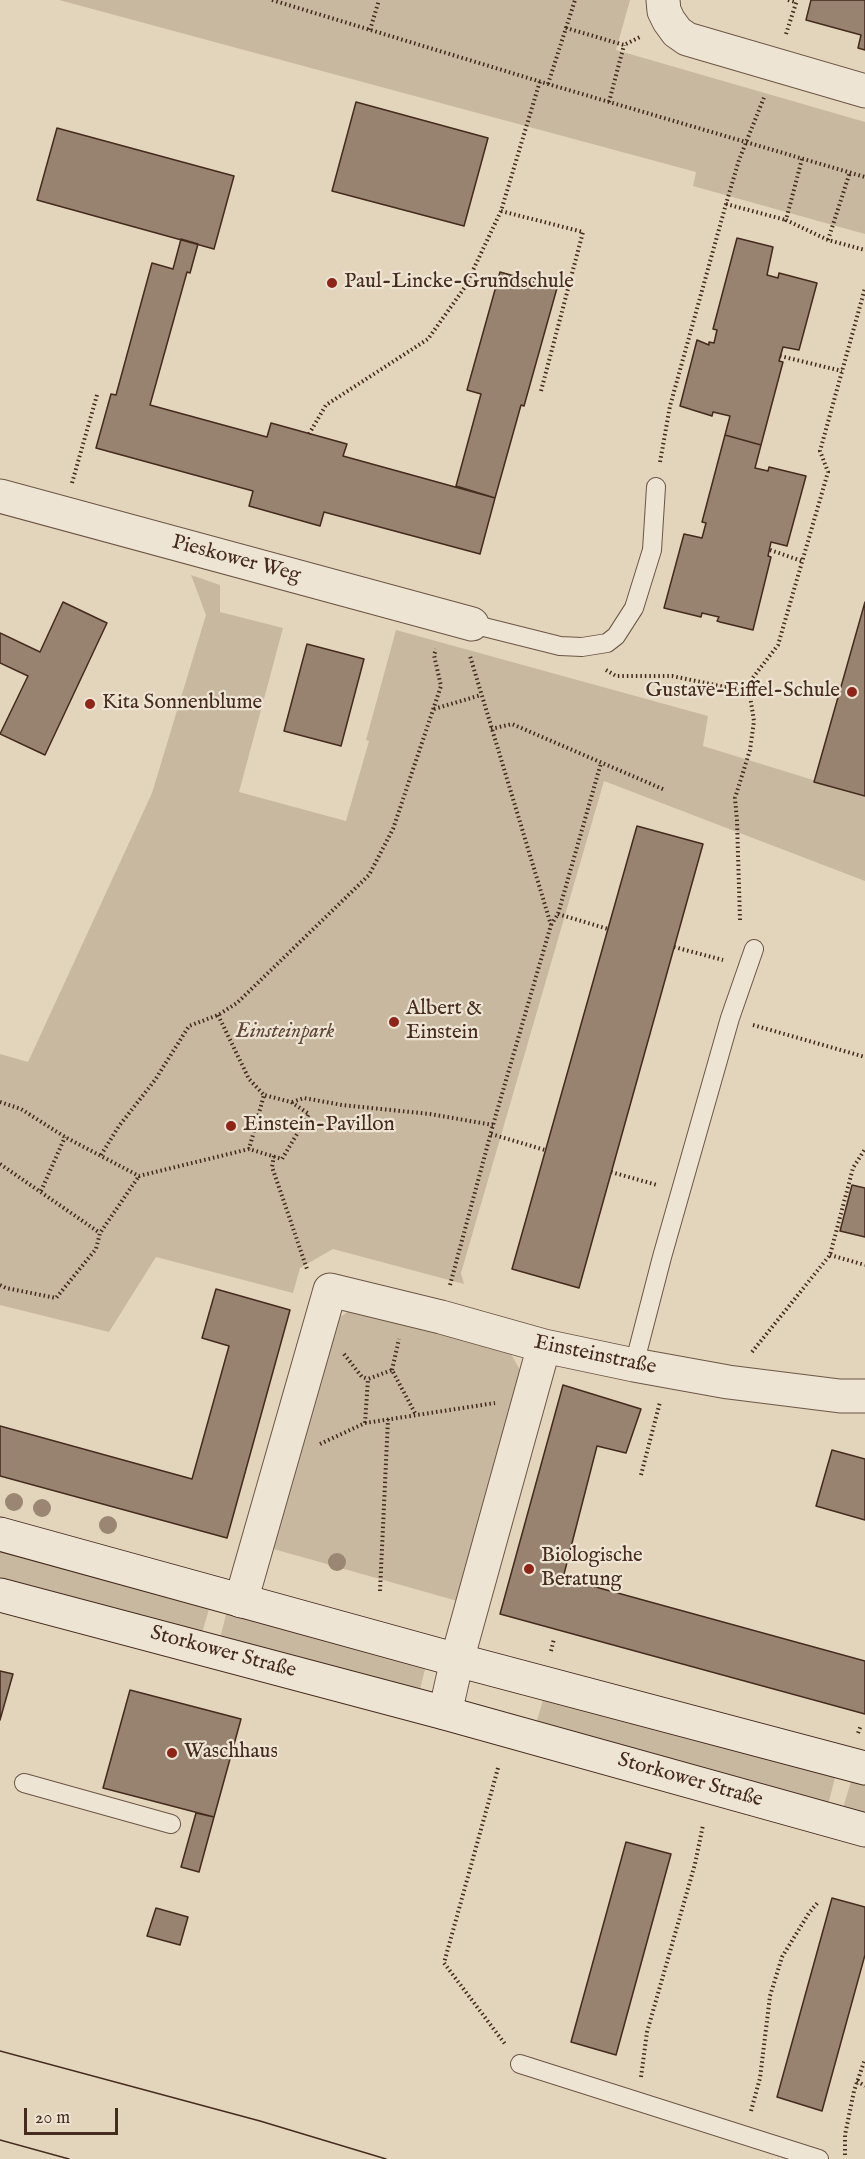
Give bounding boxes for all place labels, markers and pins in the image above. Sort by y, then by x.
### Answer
place label: Paul-Lincke-Grundschule [344,270,574,296]
marker: Paul-Lincke-Grundschule [325,276,339,290]
place label: Gustave-Eiffel-Schule [646,679,840,705]
marker: Gustave-Eiffel-Schule [845,685,859,699]
place label: Kita Sonnenblume [102,691,262,717]
marker: Kita Sonnenblume [83,697,97,711]
place label: Albert & Einstein [406,997,482,1047]
marker: Albert & Einstein [387,1015,401,1029]
place label: Einstein-Pavillon [243,1113,395,1139]
marker: Einstein-Pavillon [224,1119,238,1133]
place label: Biologische Beratung [541,1544,643,1594]
marker: Biologische Beratung [522,1562,536,1576]
place label: Waschhaus [184,1740,278,1766]
marker: Waschhaus [165,1746,179,1760]

